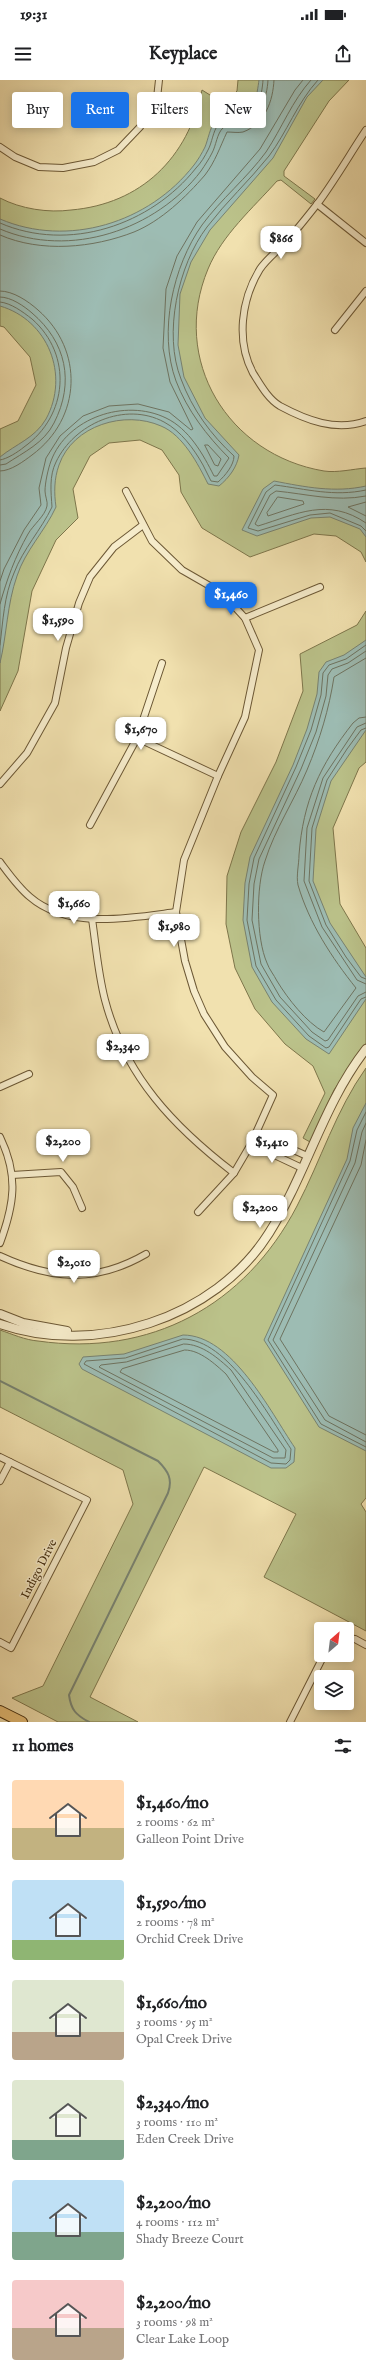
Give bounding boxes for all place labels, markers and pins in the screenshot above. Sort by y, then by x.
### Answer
pin: $866 [257,226,305,260]
pin: $1,460 [198,582,264,616]
pin: $1,590 [25,608,91,642]
pin: $1,670 [108,717,174,751]
pin: $1,660 [41,891,107,925]
pin: $1,980 [141,914,207,948]
pin: $2,340 [90,1034,156,1068]
pin: $2,200 [30,1129,96,1163]
pin: $1,410 [239,1130,305,1164]
pin: $2,200 [227,1195,293,1229]
pin: $2,010 [41,1250,107,1284]

